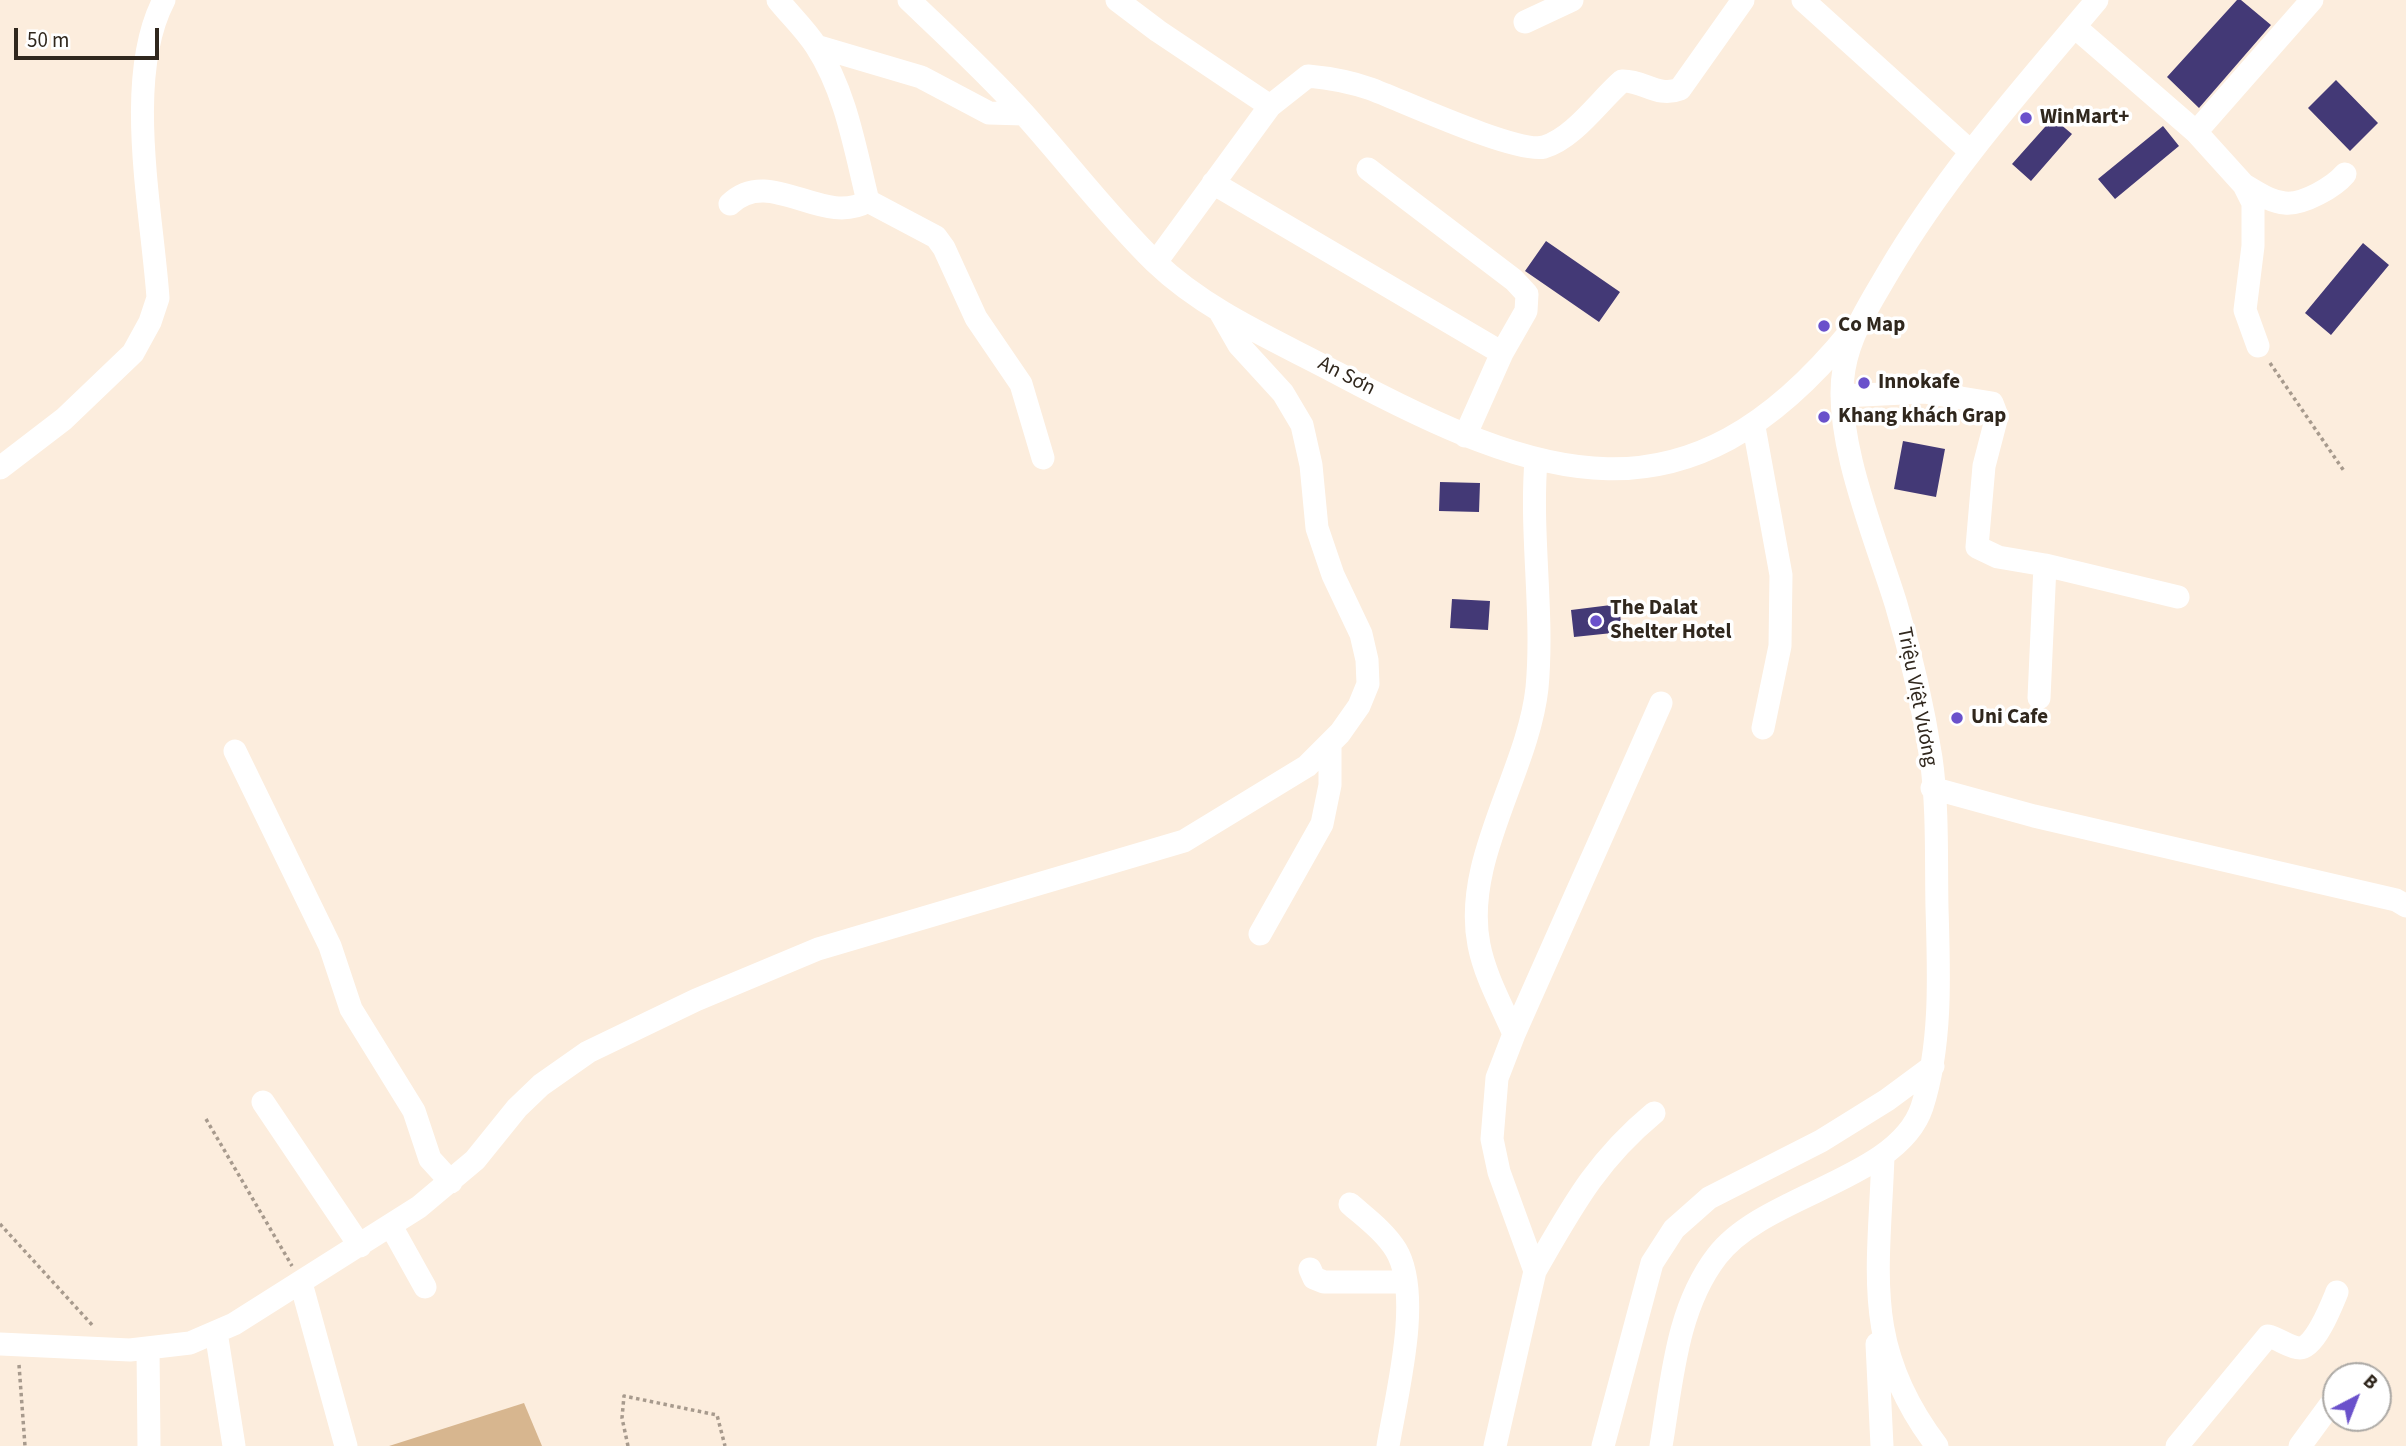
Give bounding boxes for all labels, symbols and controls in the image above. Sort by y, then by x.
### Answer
scale bar [18,14,163,58]
text: 50 m [27,25,69,55]
place label: WinMart+ [2040,105,2129,131]
marker: WinMart+ [2018,110,2034,126]
place label: Co Map [1838,313,1905,339]
marker: Co Map [1816,318,1832,334]
street label: An Sơn [1313,352,1379,402]
place label: Innokafe [1878,370,1960,396]
marker: Innokafe [1856,375,1872,391]
place label: Khang khách Grap [1838,404,2006,430]
marker: Khang khách Grap [1816,409,1832,425]
place label: The Dalat Shelter Hotel [1610,596,1731,646]
marker: The Dalat Shelter Hotel [1588,613,1604,629]
street label: Triệu Việt Vương [1890,625,1942,769]
place label: Uni Cafe [1971,705,2048,731]
marker: Uni Cafe [1949,710,1965,726]
north arrow [2322,1362,2392,1432]
text: B [2357,1369,2383,1396]

